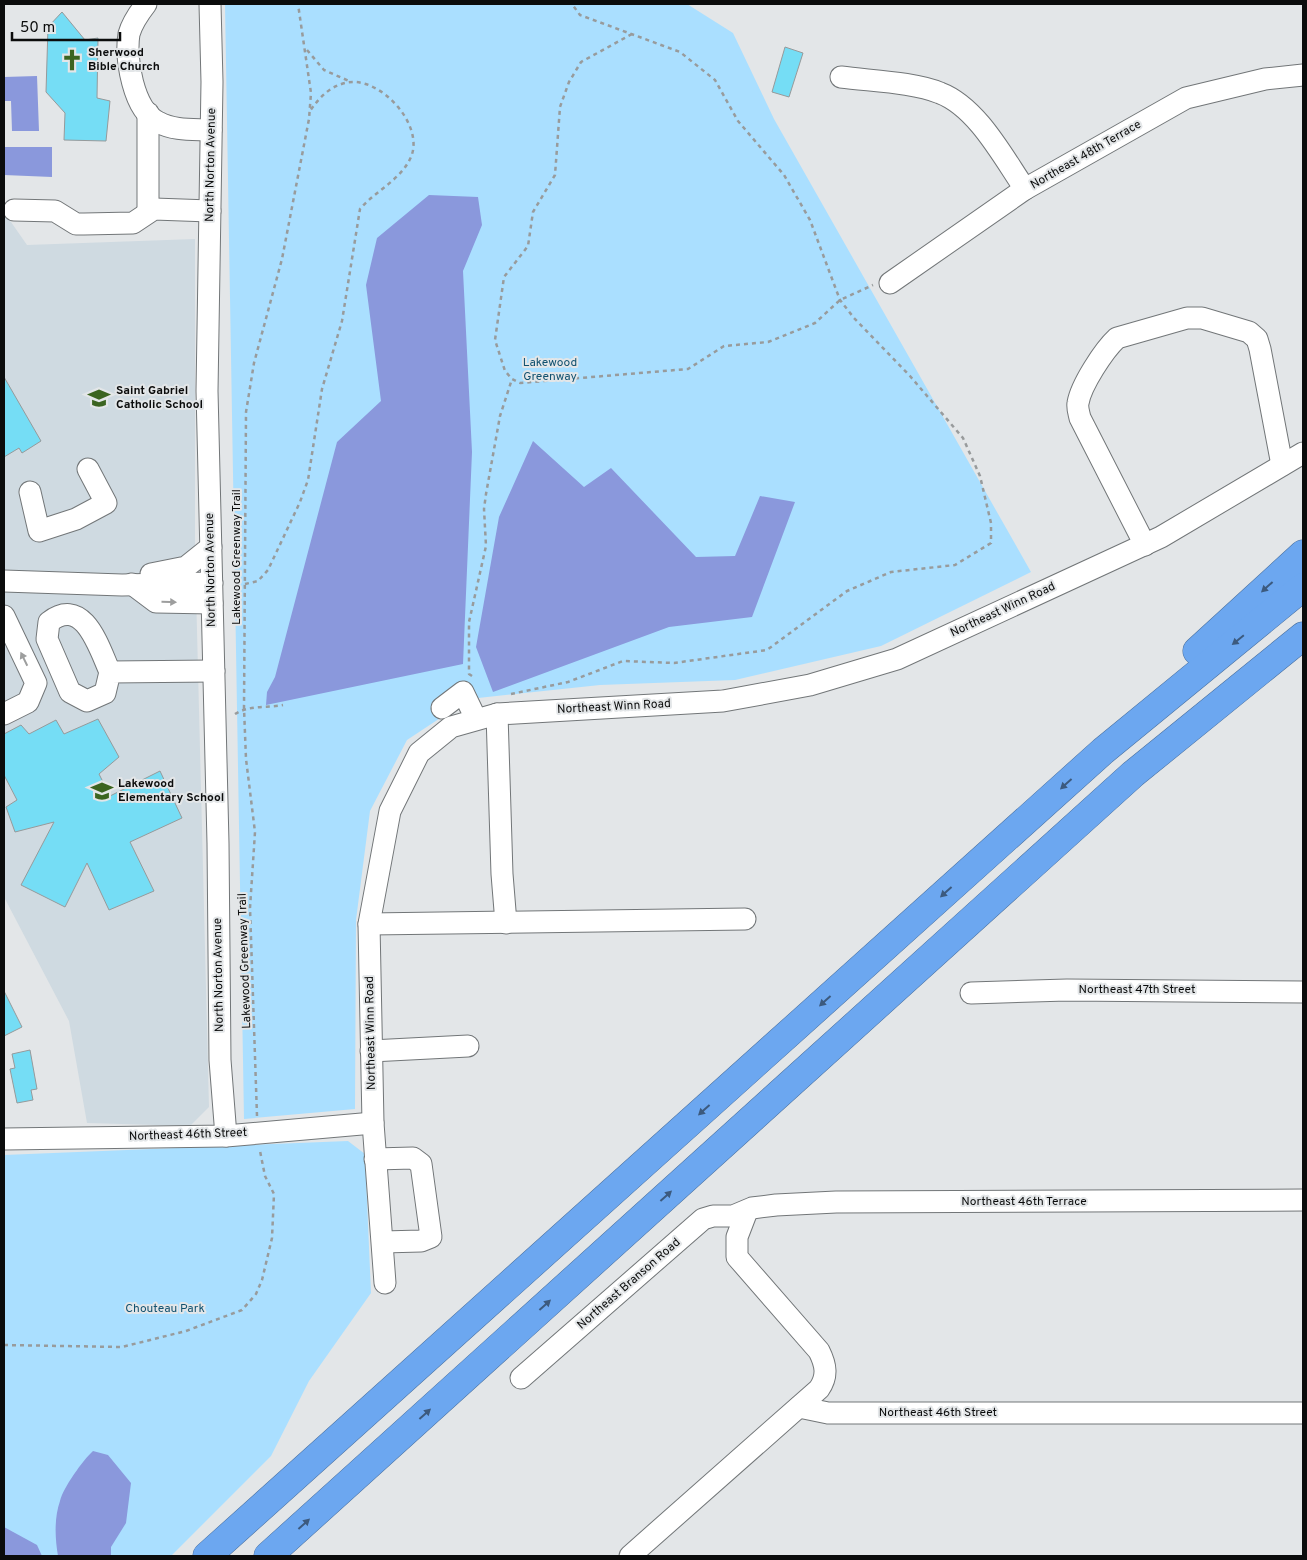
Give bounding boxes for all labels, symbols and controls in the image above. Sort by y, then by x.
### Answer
scale bar [12,10,120,42]
text: 50 m [20,19,55,38]
place label: Sherwood Bible Church [88,45,160,75]
church icon: Sherwood Bible Church [59,47,85,73]
street label: North Norton Avenue [202,108,220,222]
street label: Northeast 48th Terrace [1028,117,1144,193]
park label: Lakewood Greenway [523,355,577,385]
place label: Saint Gabriel Catholic School [116,383,203,413]
school or university icon: Saint Gabriel Catholic School [86,385,112,411]
street label: Lakewood Greenway Trail [229,489,245,625]
street label: North Norton Avenue [202,513,220,627]
street label: Northeast Winn Road [948,579,1058,641]
one-way arrow [1262,581,1274,593]
one-way arrow [161,598,177,606]
one-way arrow [1232,634,1245,645]
one-way arrow [20,652,28,666]
street label: Northeast Winn Road [557,696,671,718]
place label: Lakewood Elementary School [118,776,224,806]
school or university icon: Lakewood Elementary School [89,778,115,804]
one-way arrow [1061,778,1073,790]
one-way arrow [939,887,952,898]
street label: Lakewood Greenway Trail [235,893,255,1029]
street label: North Norton Avenue [210,918,228,1032]
street label: Northeast Winn Road [362,976,380,1090]
street label: Northeast 47th Street [1079,982,1195,998]
one-way arrow [819,995,831,1007]
one-way arrow [698,1104,710,1116]
street label: Northeast 46th Street [129,1125,247,1145]
one-way arrow [659,1190,671,1202]
street label: Northeast 46th Terrace [961,1194,1087,1210]
street label: Northeast Branson Road [574,1235,684,1333]
one-way arrow [539,1300,552,1311]
park label: Chouteau Park [125,1301,205,1317]
street label: Northeast 46th Street [879,1405,997,1421]
one-way arrow [418,1409,431,1420]
one-way arrow [298,1518,311,1529]

